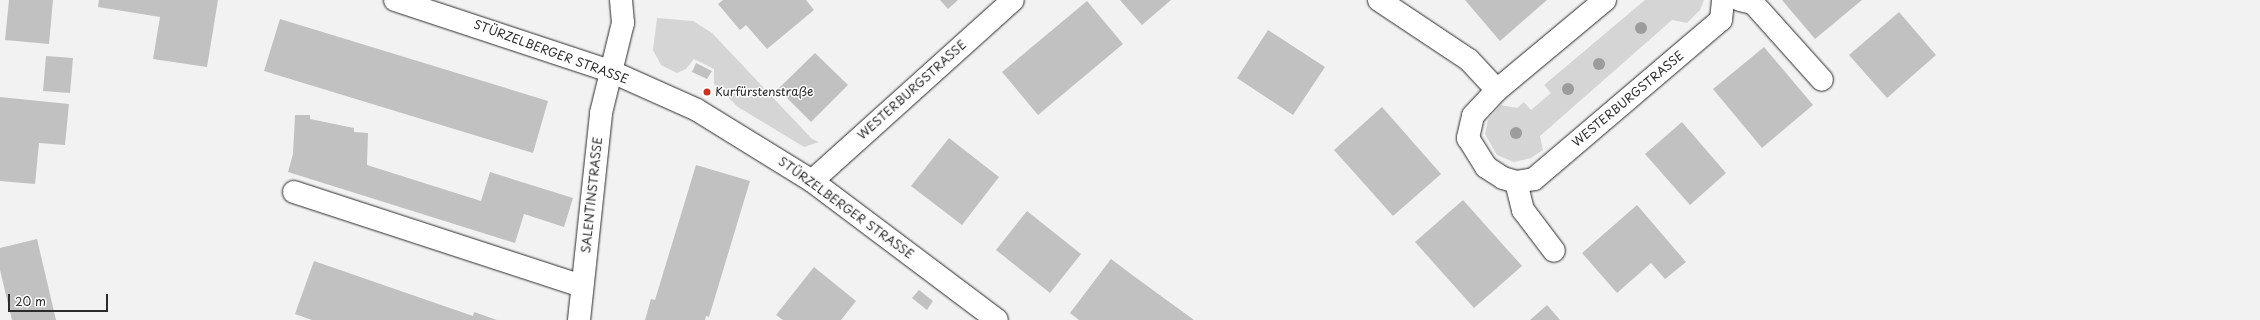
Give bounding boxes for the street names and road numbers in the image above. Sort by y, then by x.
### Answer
street label: STÜRZELBERGER STRASSE [471,17,631,87]
street label: WESTERBURGSTRASSE [855,37,969,143]
street label: WESTERBURGSTRASSE [1569,48,1687,150]
street label: SALENTINSTRASSE [579,136,605,254]
street label: STÜRZELBERGER STRASSE [775,154,917,262]

